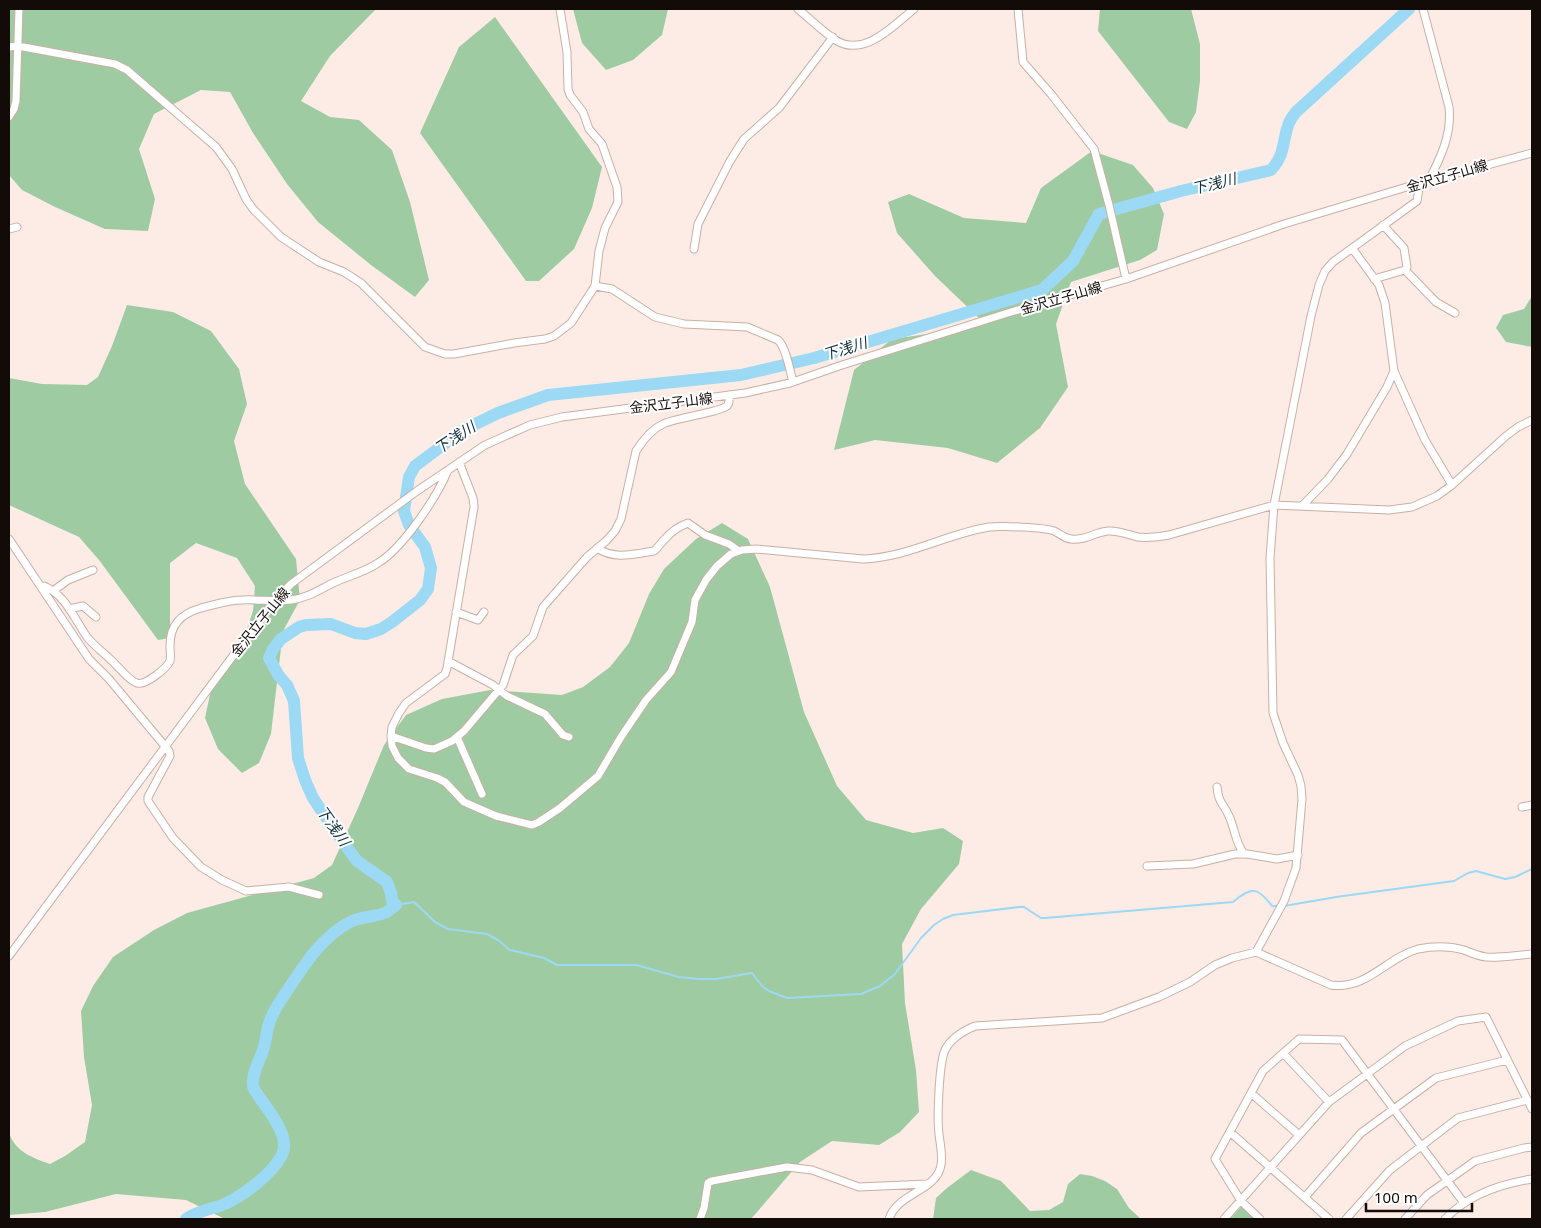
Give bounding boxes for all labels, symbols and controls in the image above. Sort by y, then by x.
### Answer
street label: 金沢立子山線 [1404,155,1490,196]
water label: 下浅川 [1189,167,1240,198]
street label: 金沢立子山線 [1018,277,1104,318]
water label: 下浅川 [820,331,871,364]
street label: 金沢立子山線 [628,388,714,417]
water label: 下浅川 [430,415,480,458]
street label: 金沢立子山線 [226,583,293,660]
water label: 下浅川 [313,801,356,851]
scale bar [1366,1180,1472,1212]
text: 100 m [1374,1187,1418,1207]

